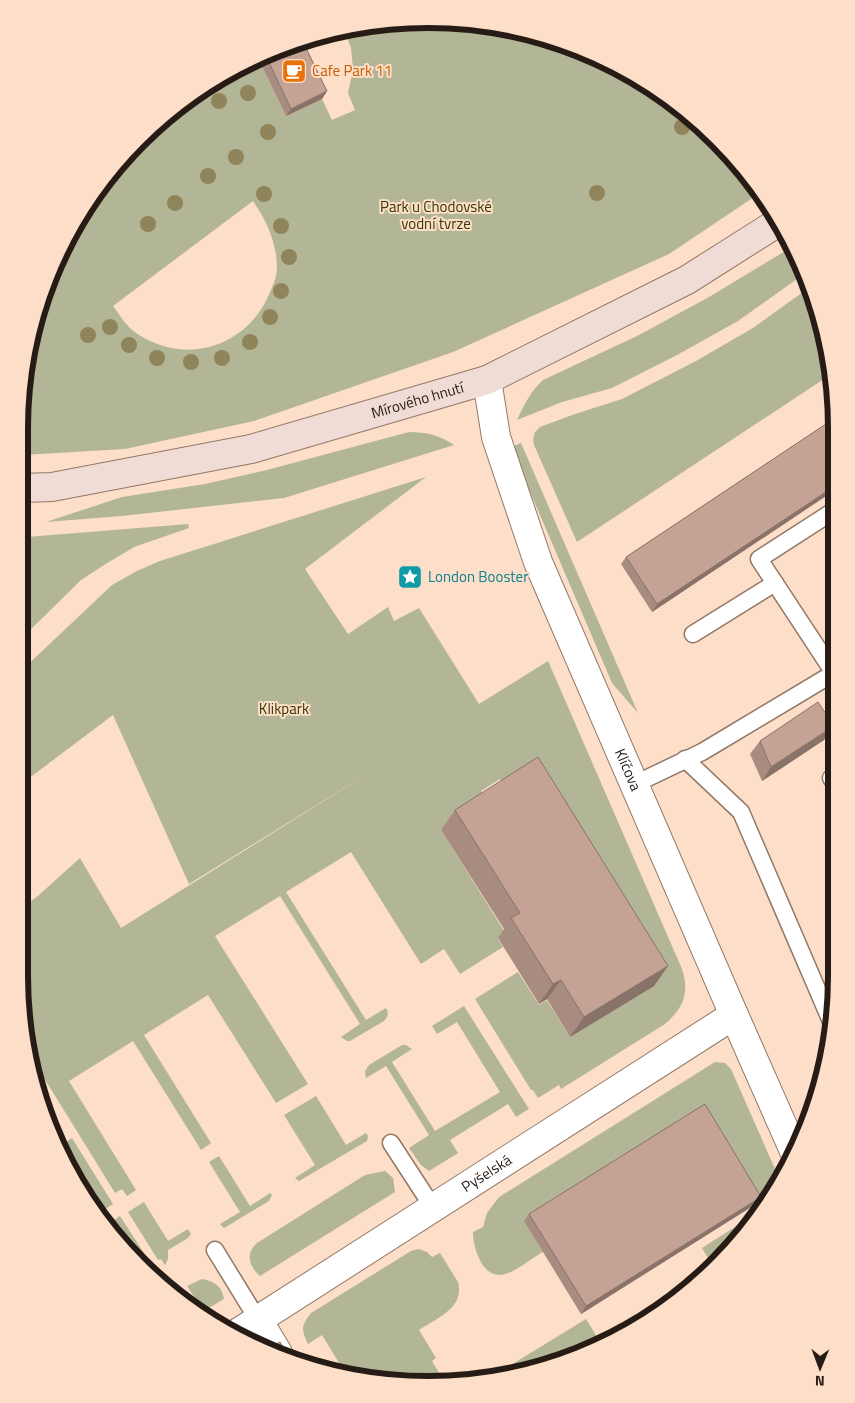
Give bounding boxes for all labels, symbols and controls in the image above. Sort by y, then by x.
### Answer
cafe icon: Cafe Park 11 [281,58,307,84]
place label: Cafe Park 11 [312,59,392,82]
park label: Park u Chodovské vodní tvrze [380,195,492,235]
street label: Mírového hnutí [368,375,468,424]
place icon: London Booster [397,564,423,590]
place label: London Booster [428,565,528,588]
park label: Klikpark [259,697,309,720]
street label: Klíčova [609,745,648,795]
street label: Pyšelská [457,1148,516,1198]
north arrow [795,1343,845,1393]
text: N [815,1371,825,1392]

